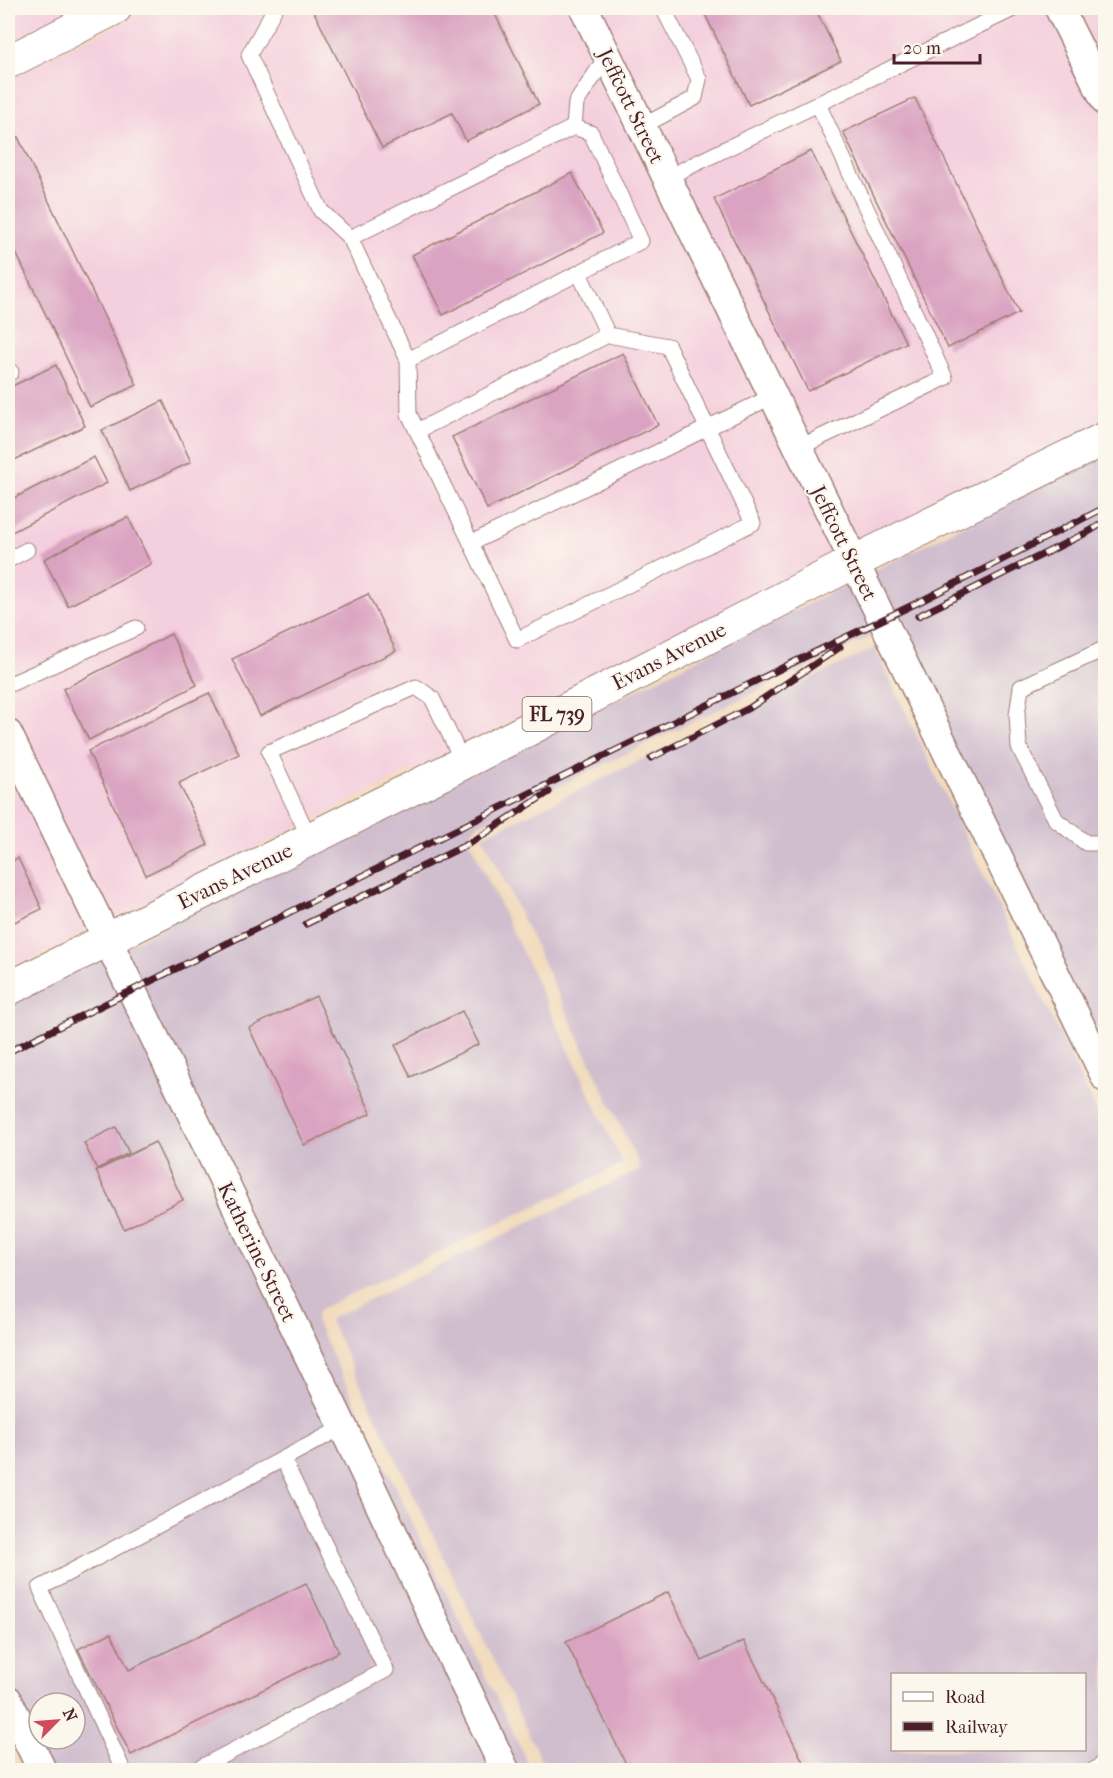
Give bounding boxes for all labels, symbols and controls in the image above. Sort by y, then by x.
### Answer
scale bar [894,27,980,65]
text: 20 m [903,38,941,59]
street label: Jeffcott Street [592,43,669,168]
street label: Jeffcott Street [805,480,882,605]
street label: Evans Avenue [608,617,730,695]
road number: FL 739 [522,697,592,731]
street label: Evans Avenue [174,838,296,914]
street label: Katherine Street [213,1178,301,1326]
legend [891,1673,1086,1751]
text: Road [945,1687,985,1708]
north arrow [27,1691,87,1751]
text: N [59,1705,82,1725]
text: Railway [945,1717,1009,1738]

